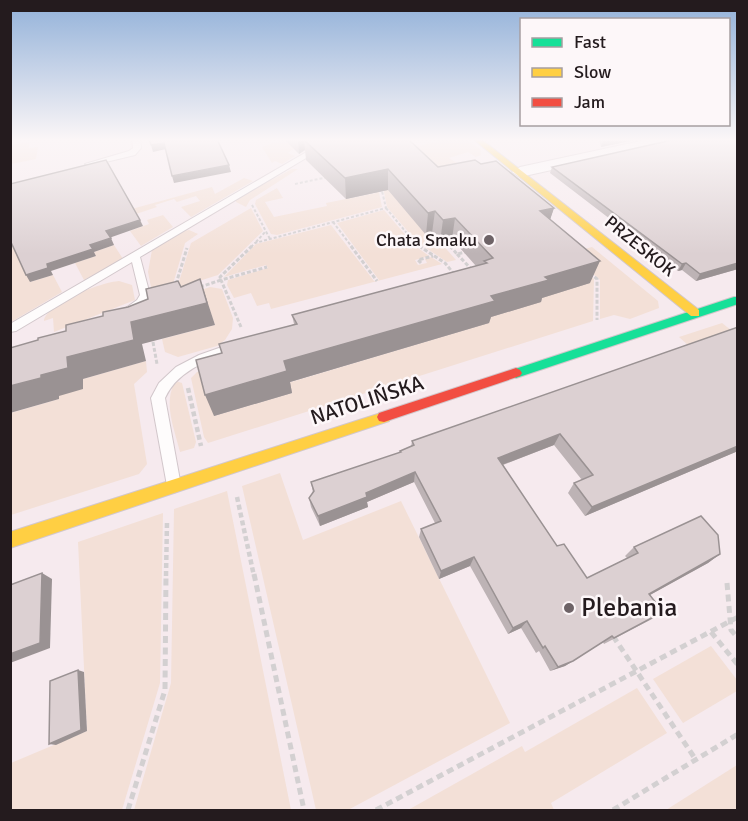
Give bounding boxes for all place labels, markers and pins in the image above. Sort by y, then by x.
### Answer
place label: Chata Smaku [376,229,477,251]
marker: Chata Smaku [482,233,496,247]
place label: Plebania [581,592,677,624]
marker: Plebania [562,601,576,615]

